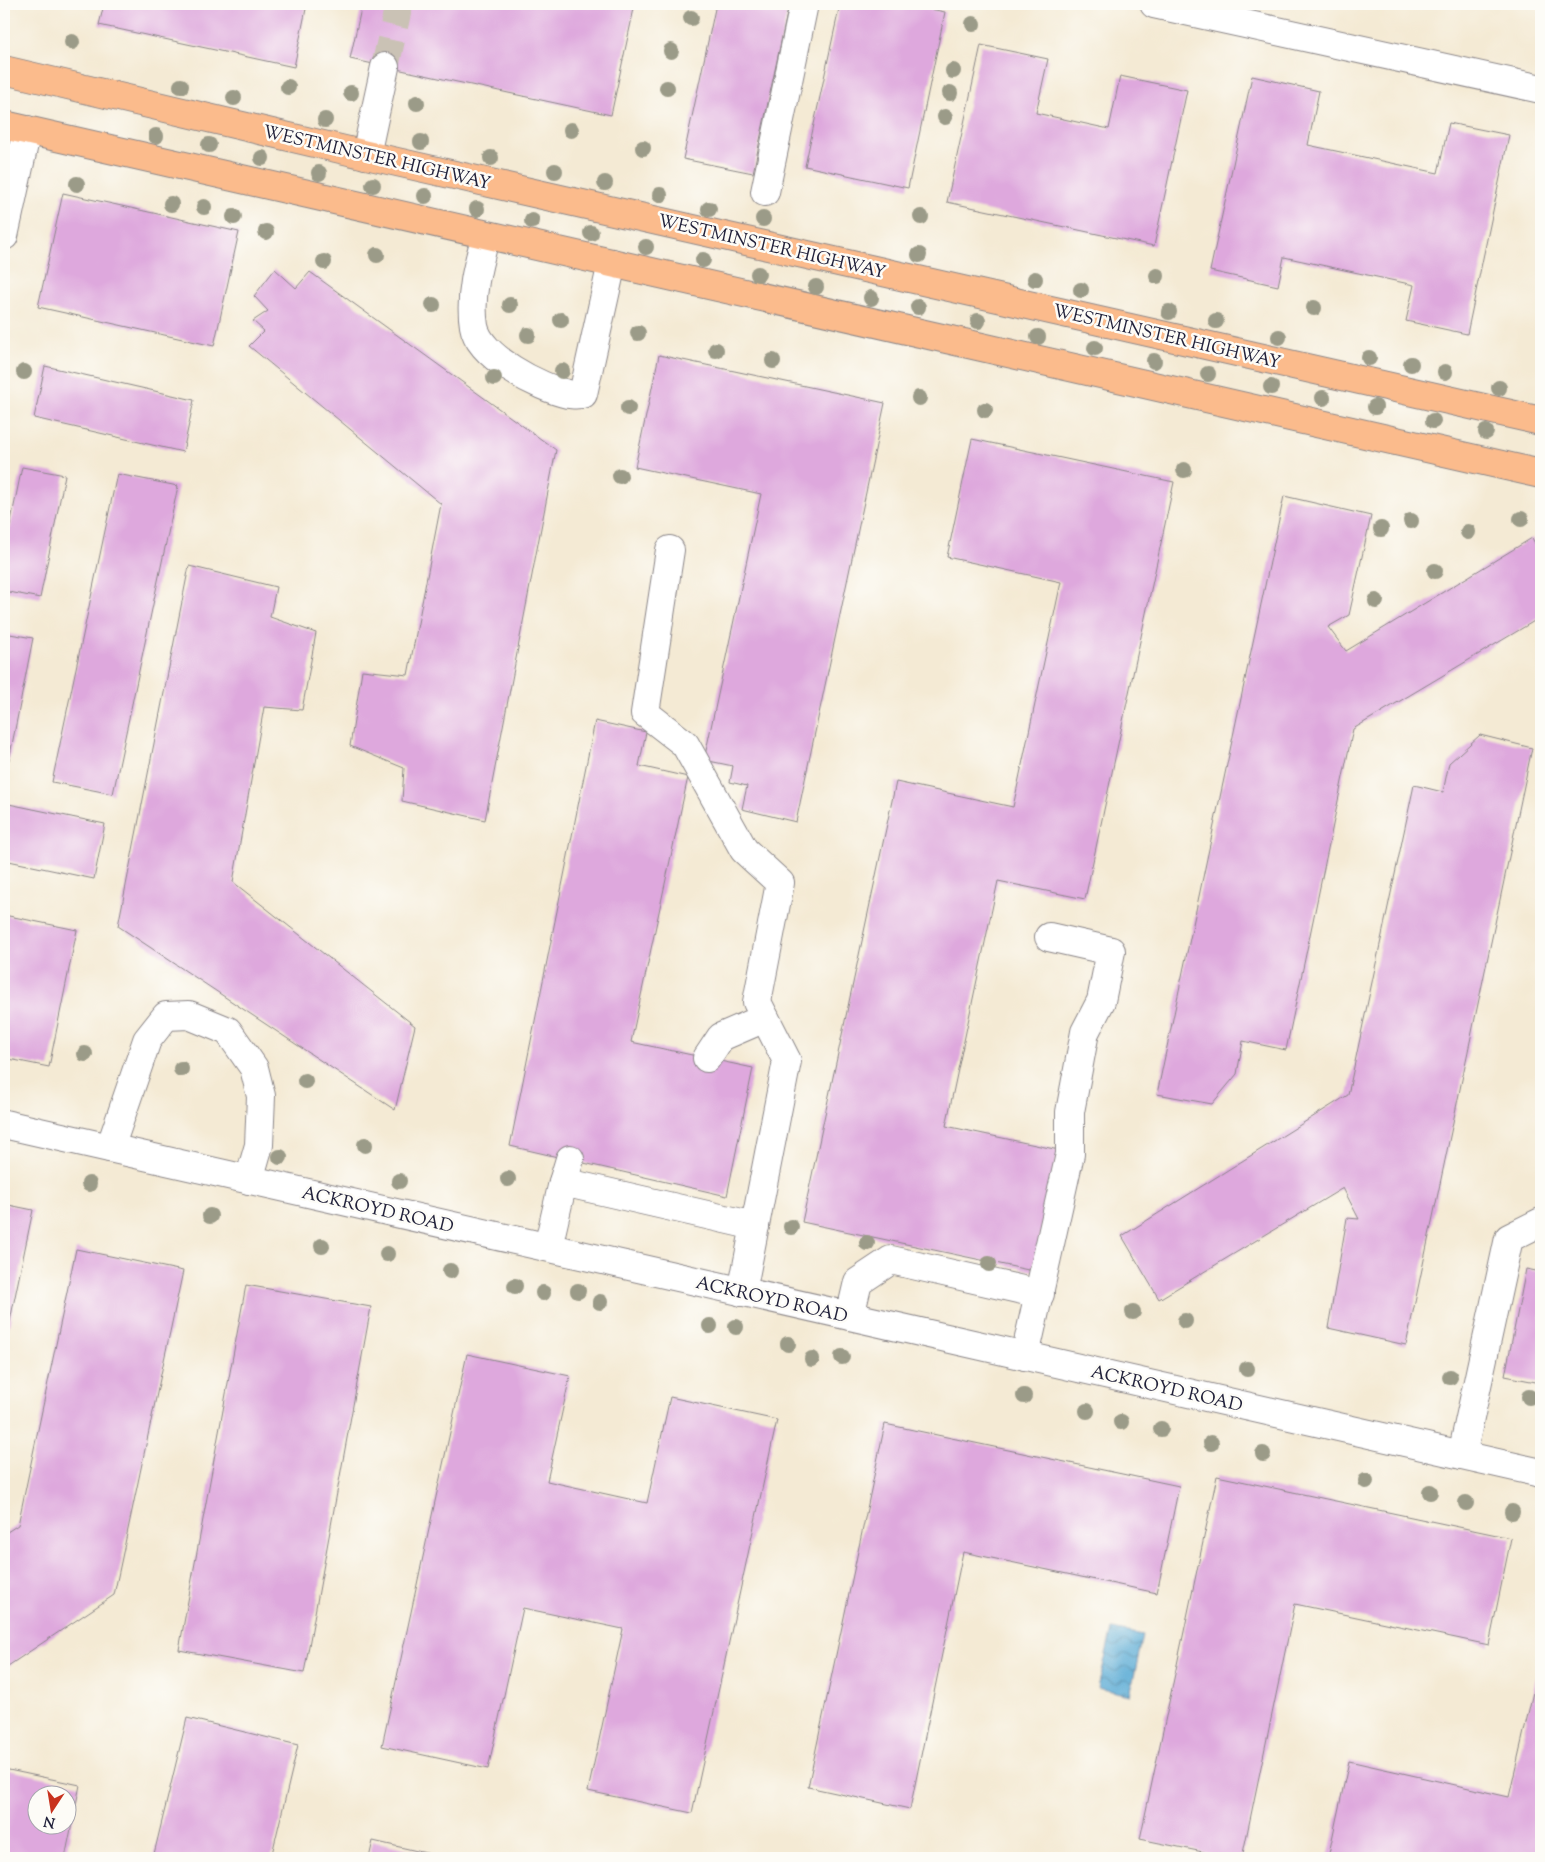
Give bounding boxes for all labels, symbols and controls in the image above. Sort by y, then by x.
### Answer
street label: WESTMINSTER HIGHWAY [260,120,493,198]
street label: WESTMINSTER HIGHWAY [655,209,888,287]
street label: WESTMINSTER HIGHWAY [1050,299,1283,377]
street label: ACKROYD ROAD [299,1181,456,1241]
street label: ACKROYD ROAD [693,1271,850,1331]
street label: ACKROYD ROAD [1088,1360,1245,1420]
north arrow [28,1784,78,1834]
text: N [42,1810,57,1832]

